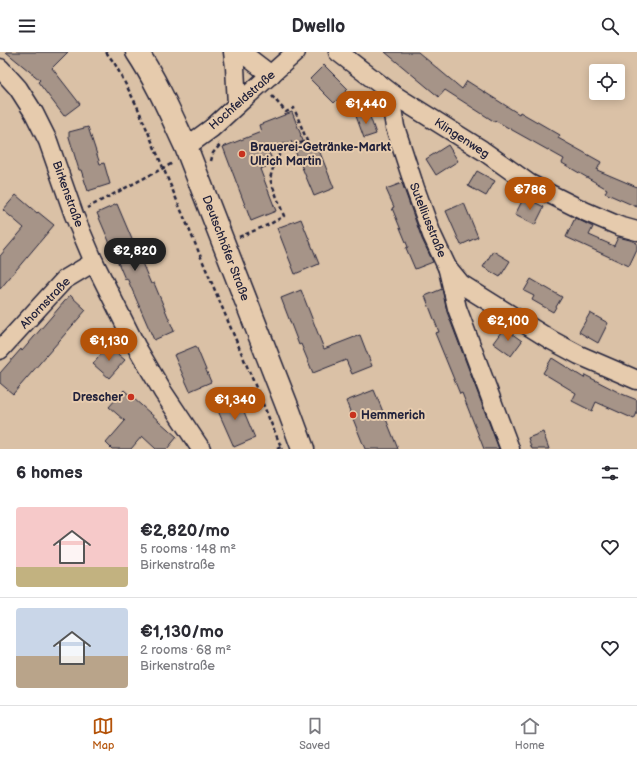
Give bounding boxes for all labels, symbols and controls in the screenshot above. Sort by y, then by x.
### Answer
icon: menu [16,15,38,37]
icon: search [599,15,621,37]
text: Dwello [292,16,345,37]
map controls [589,64,625,100]
button: locate [589,64,625,100]
street label: Hochfeldstraße [206,68,279,133]
pin: €1,440 [333,91,399,125]
text: €1,440 [345,96,387,112]
street label: Klingenweg [431,115,492,162]
place label: Brauerei-Getränke-Markt Ulrich Martin [250,140,391,169]
marker: Brauerei-Getränke-Markt Ulrich Martin [237,149,247,159]
street label: Birkenstraße [49,159,86,229]
pin: €786 [506,177,554,211]
street label: Sutelliusstraße [406,181,449,260]
text: €786 [514,182,546,198]
street label: Deutschhöfer Straße [199,193,253,303]
pin: €2,820 [102,238,168,272]
text: €2,820 [113,243,157,259]
street label: Ahornstraße [17,274,74,332]
pin: €2,100 [475,308,541,342]
text: €2,100 [487,313,529,329]
pin: €1,130 [76,328,142,362]
text: €1,130 [89,333,129,349]
pin: €1,340 [202,387,268,421]
place label: Drescher [73,390,123,405]
marker: Drescher [126,392,136,402]
text: €1,340 [214,392,256,408]
place label: Hemmerich [361,408,425,423]
marker: Hemmerich [348,410,358,420]
icon: filters [599,462,621,484]
text: 6 homes [16,463,83,483]
text: €2,820/mo [140,521,230,541]
icon: home [48,523,96,571]
icon: heart [599,536,621,558]
text: 5 rooms · 148 m² [140,541,236,557]
text: Birkenstraße [140,557,215,573]
text: €1,130/mo [140,622,224,642]
icon: home [48,624,96,672]
icon: heart [599,637,621,659]
text: 2 rooms · 68 m² [140,642,231,658]
text: Birkenstraße [140,658,215,674]
tab: Map [92,715,114,752]
tab: Saved [299,715,330,752]
tab: Home [515,715,545,752]

